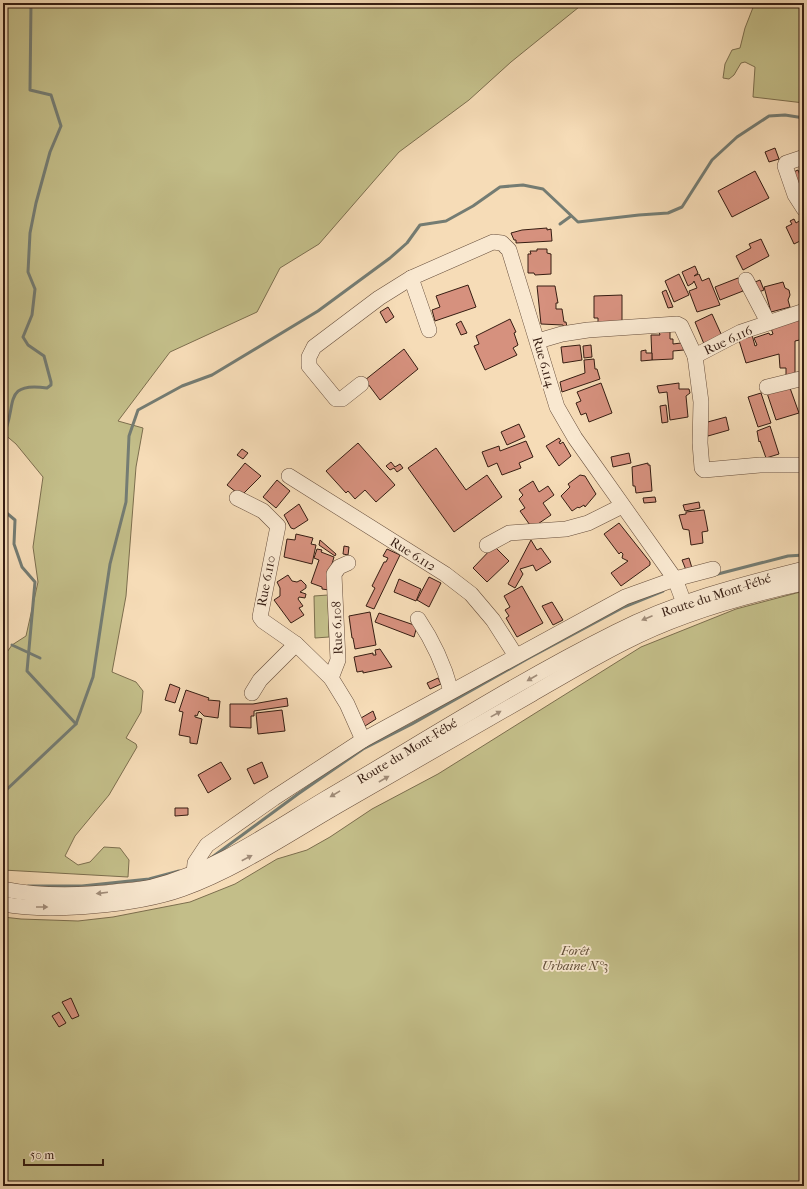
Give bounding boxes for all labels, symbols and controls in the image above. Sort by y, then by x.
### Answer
street label: Rue 6.116 [701,322,755,358]
street label: Rue 6.114 [530,335,558,389]
street label: Rue 6.112 [387,534,439,574]
street label: Rue 6.110 [254,554,278,608]
street label: Route du Mont-Fébé [659,570,773,620]
street label: Rue 6.108 [329,601,345,655]
one-way arrow [640,616,652,622]
one-way arrow [526,675,538,682]
one-way arrow [491,711,502,717]
street label: Route du Mont-Fébé [354,715,460,787]
one-way arrow [379,775,389,783]
one-way arrow [329,790,341,797]
one-way arrow [241,854,253,861]
one-way arrow [96,890,109,896]
one-way arrow [36,904,49,910]
park label: Forêt Urbaine N°3 [542,943,608,973]
scale bar [24,1141,103,1167]
text: 50 m [30,1148,54,1162]

